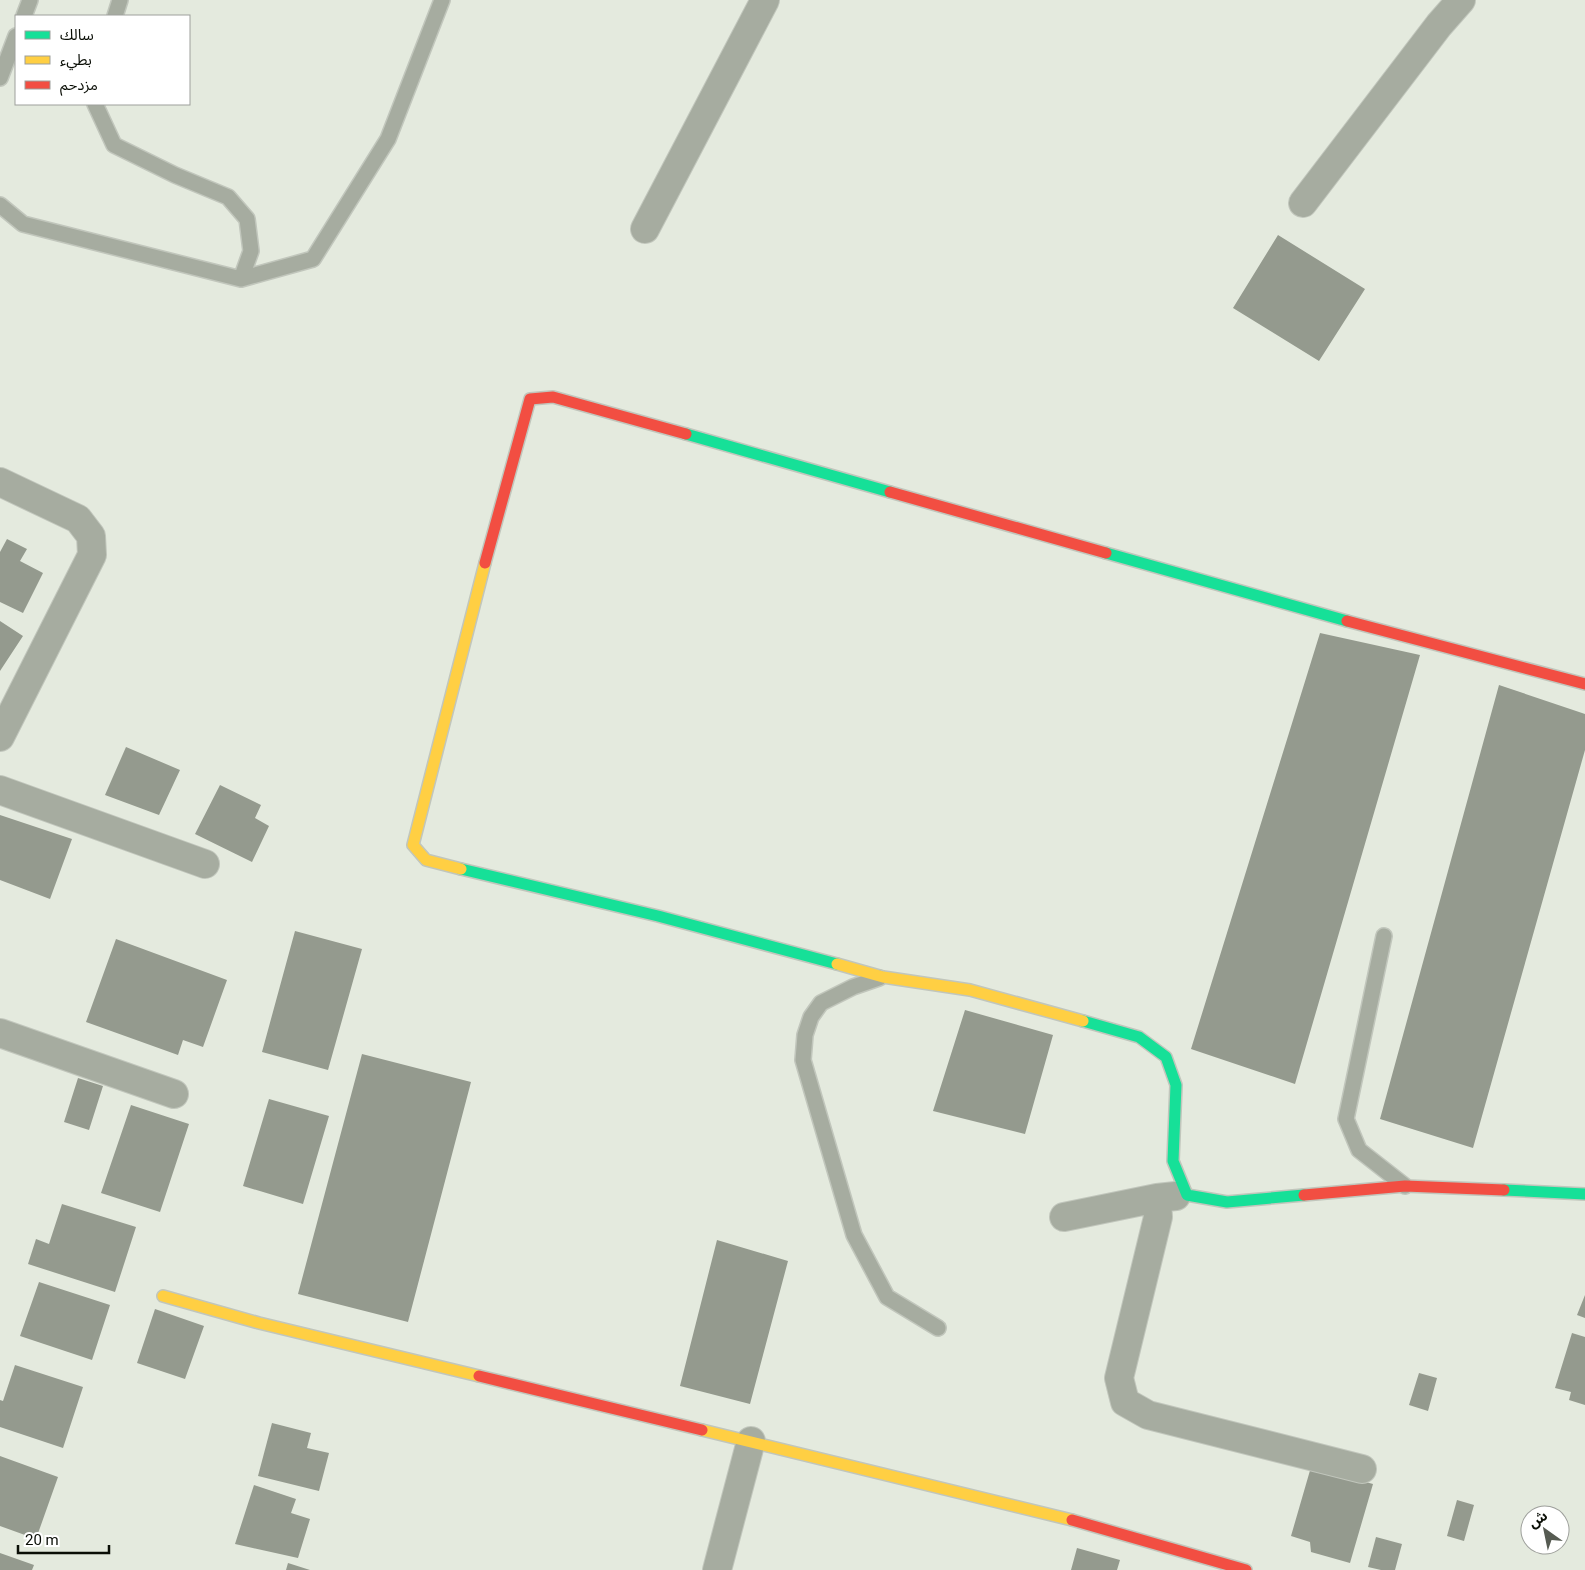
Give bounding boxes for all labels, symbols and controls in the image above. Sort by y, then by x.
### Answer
legend [15,15,190,105]
text: سالك [60,26,94,44]
text: بطيء [60,51,92,71]
text: مزدحم [60,76,98,96]
north arrow [1520,1505,1570,1555]
text: ش [1526,1507,1550,1531]
scale bar [18,1522,109,1554]
text: 20 m [25,1531,59,1549]

